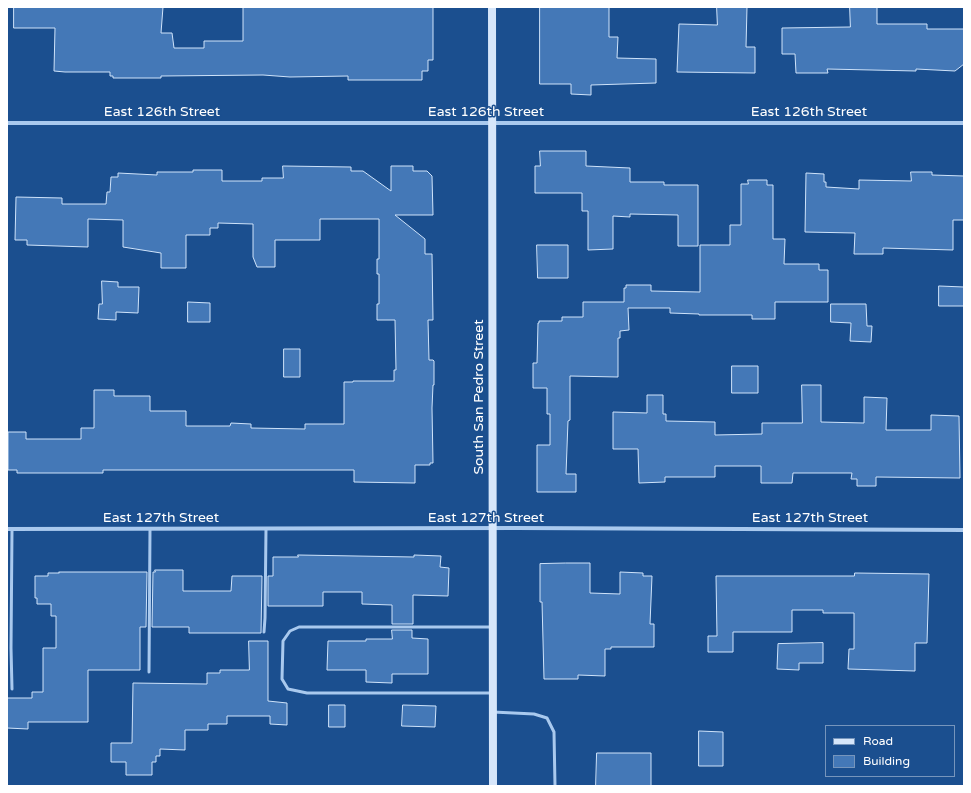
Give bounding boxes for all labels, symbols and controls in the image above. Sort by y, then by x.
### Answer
street label: East 126th Street [104,104,220,120]
street label: East 126th Street [428,104,544,120]
street label: East 126th Street [751,104,867,120]
street label: South San Pedro Street [471,319,487,475]
street label: East 127th Street [103,510,219,526]
street label: East 127th Street [428,510,544,526]
street label: East 127th Street [752,510,868,526]
legend [825,725,955,777]
text: Road [863,734,893,748]
text: Building [863,754,910,768]

